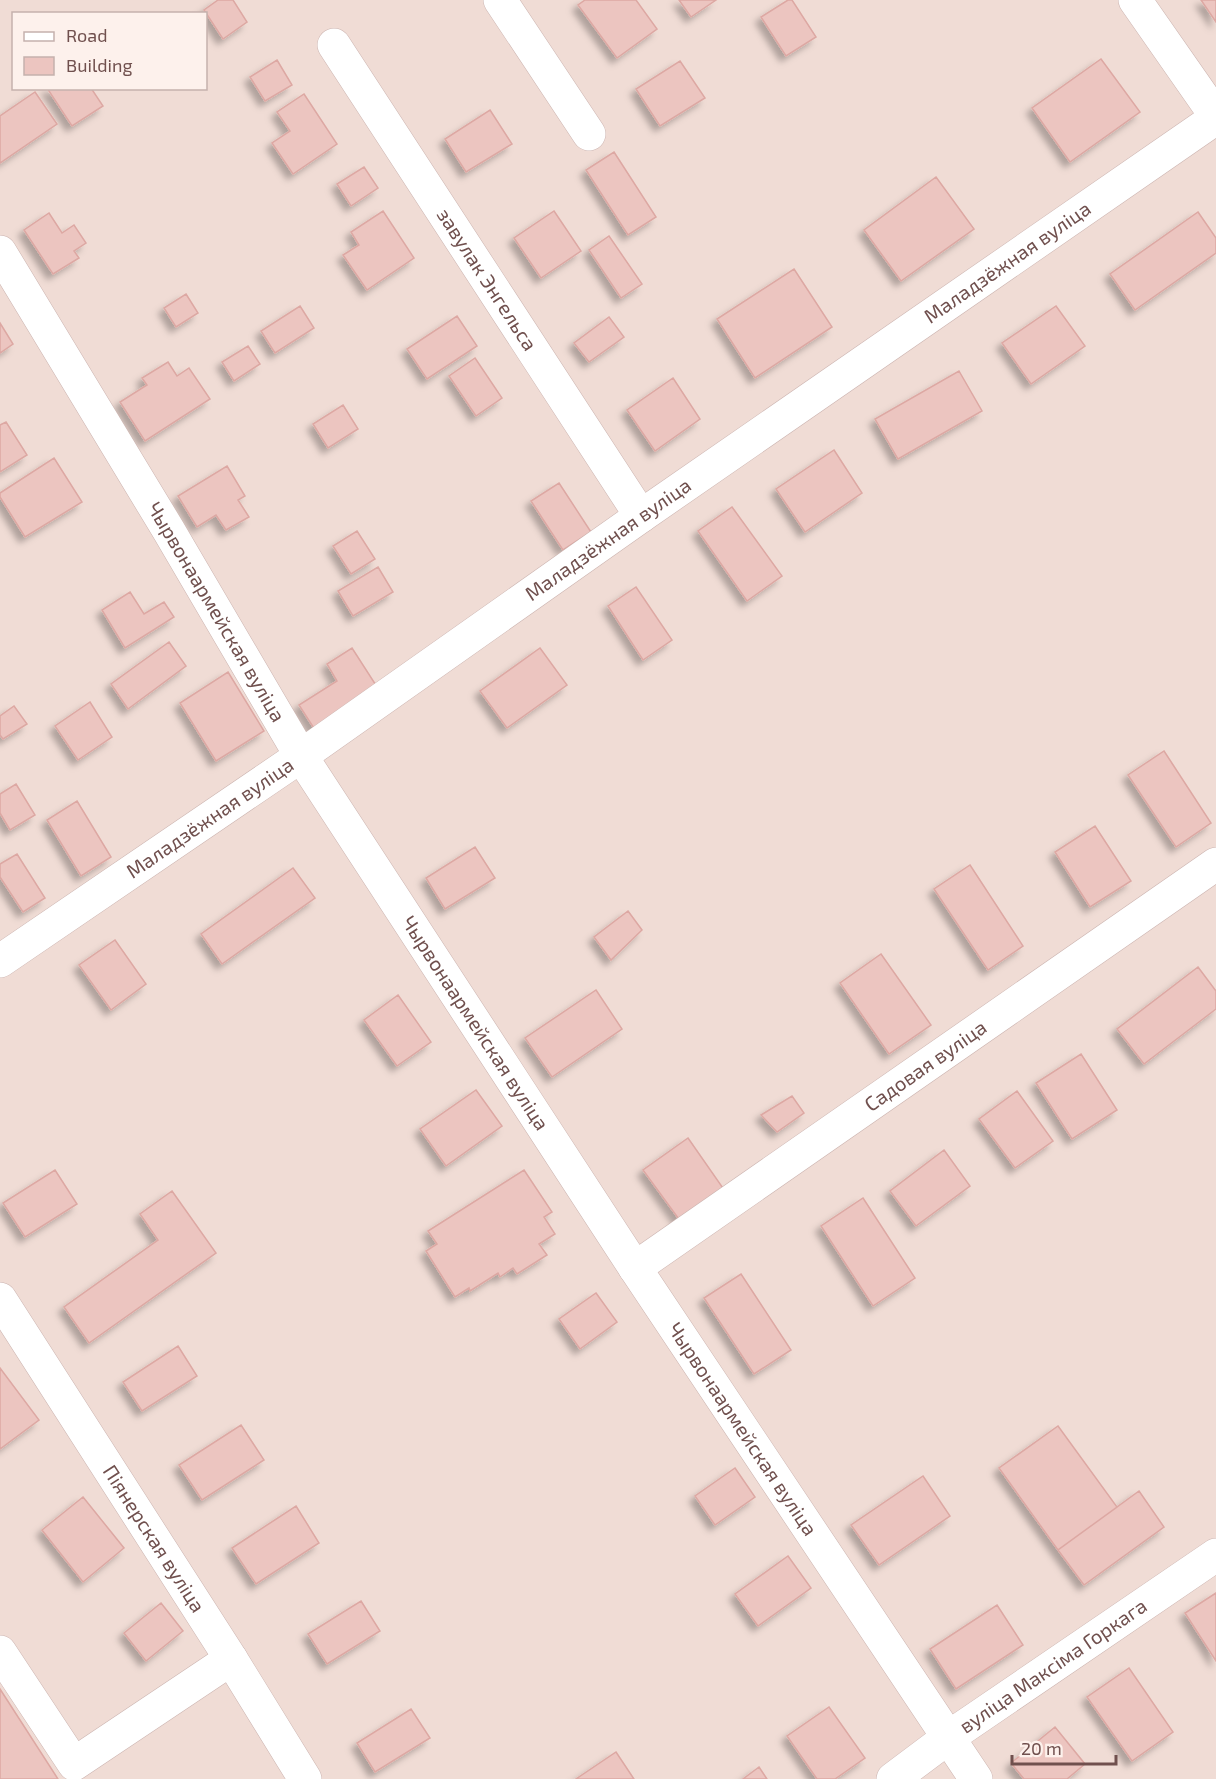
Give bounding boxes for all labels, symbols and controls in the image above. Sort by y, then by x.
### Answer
legend [12,12,207,90]
text: Road [66,24,107,46]
text: Building [66,54,133,76]
street label: Маладзёжная вуліца [919,196,1095,328]
street label: завулак Энгельса [433,203,543,355]
street label: Маладзёжная вуліца [520,472,695,605]
street label: Чырвонаармейская вуліца [143,497,291,726]
street label: Маладзёжная вуліца [121,752,298,883]
street label: Чырвонаармейская вуліца [397,911,555,1134]
street label: Садовая вуліца [859,1014,991,1116]
street label: Чырвонаармейская вуліца [664,1317,823,1540]
street label: Піянерская вуліца [99,1460,211,1617]
street label: вуліца Максіма Горкага [954,1593,1151,1738]
scale bar [1012,1728,1116,1766]
text: 20 m [1021,1737,1062,1759]

